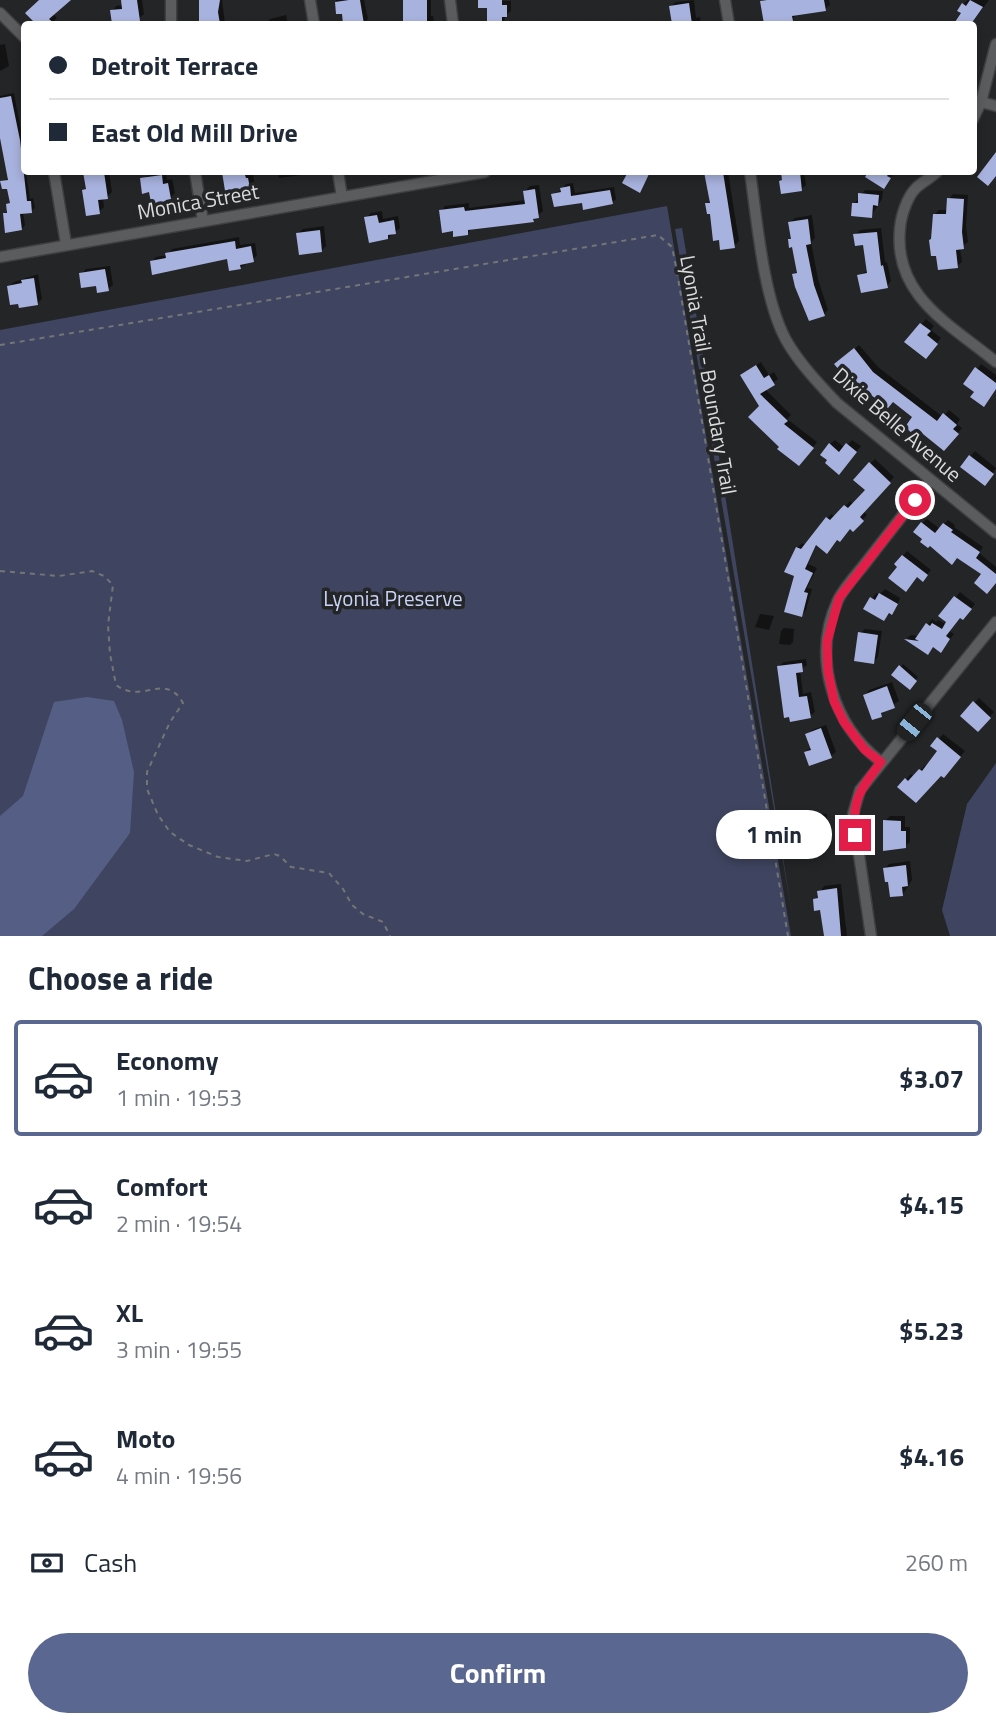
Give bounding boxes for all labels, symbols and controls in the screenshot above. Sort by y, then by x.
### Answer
text: Detroit Terrace [91,46,258,85]
text: East Old Mill Drive [91,113,298,152]
street label: Monica Street [135,174,262,227]
street label: Lyonia Trail - Boundary Trail [672,253,746,497]
street label: Dixie Belle Avenue [826,359,969,489]
route start [899,484,931,516]
park label: Lyonia Preserve [323,582,463,614]
car [893,699,936,745]
callout: 1 min [715,810,830,860]
text: 1 min [746,817,802,852]
route end [839,819,871,851]
text: Choose a ride [28,954,213,1002]
text: Economy [116,1041,218,1080]
icon: car [32,1047,95,1110]
text: $3.07 [899,1059,964,1098]
text: 1 min · 19:53 [116,1080,242,1115]
text: Comfort [116,1167,208,1206]
icon: car [32,1173,95,1236]
text: $4.15 [899,1185,964,1224]
text: 2 min · 19:54 [116,1206,242,1241]
text: XL [116,1293,143,1332]
icon: car [32,1299,95,1362]
text: $5.23 [899,1311,964,1350]
text: 3 min · 19:55 [116,1332,242,1367]
text: Moto [116,1419,175,1458]
icon: car [32,1425,95,1488]
text: $4.16 [899,1437,964,1476]
text: 4 min · 19:56 [116,1458,242,1493]
text: Cash [84,1543,137,1582]
icon: cash [28,1544,66,1582]
text: 260 m [905,1545,968,1580]
button: Confirm [28,1633,968,1713]

